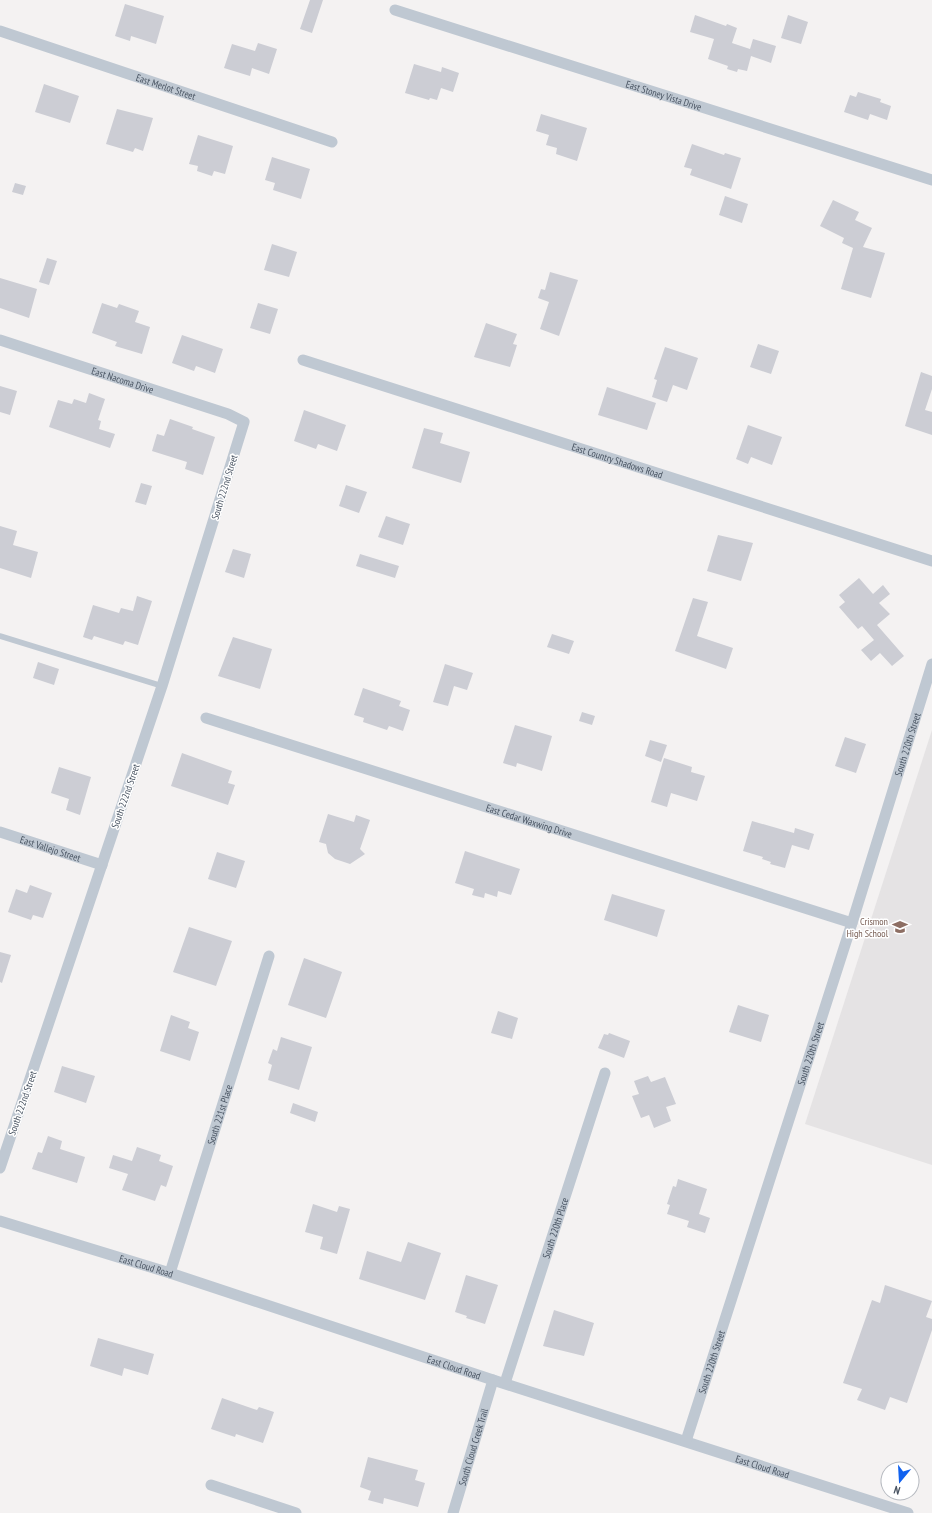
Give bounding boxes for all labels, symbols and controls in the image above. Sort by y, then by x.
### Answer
street label: East Merlot Street [134,71,198,103]
street label: East Stoney Vista Drive [624,77,703,114]
street label: East Nacoma Drive [90,364,155,396]
street label: East Country Shadows Road [570,440,664,482]
street label: South 222nd Street [208,453,241,521]
street label: South 220th Street [892,711,924,778]
street label: South 222nd Street [108,762,143,830]
street label: East Cedar Waxwing Drive [484,801,574,841]
street label: East Vallejo Street [18,833,82,865]
place label: Crismon High School [846,915,889,940]
school or university icon: Crismon High School [891,918,909,936]
street label: South 220th Street [794,1020,827,1087]
street label: South 222nd Street [5,1069,40,1137]
street label: South 221st Place [204,1083,235,1146]
street label: South 220th Place [540,1196,571,1260]
street label: East Cloud Road [118,1252,175,1281]
street label: South 220th Street [696,1329,728,1395]
street label: East Cloud Road [425,1353,482,1383]
street label: South Cloud Creek Trail [456,1406,491,1487]
street label: East Cloud Road [734,1452,791,1482]
north arrow [880,1461,920,1501]
text: N [892,1483,902,1498]

